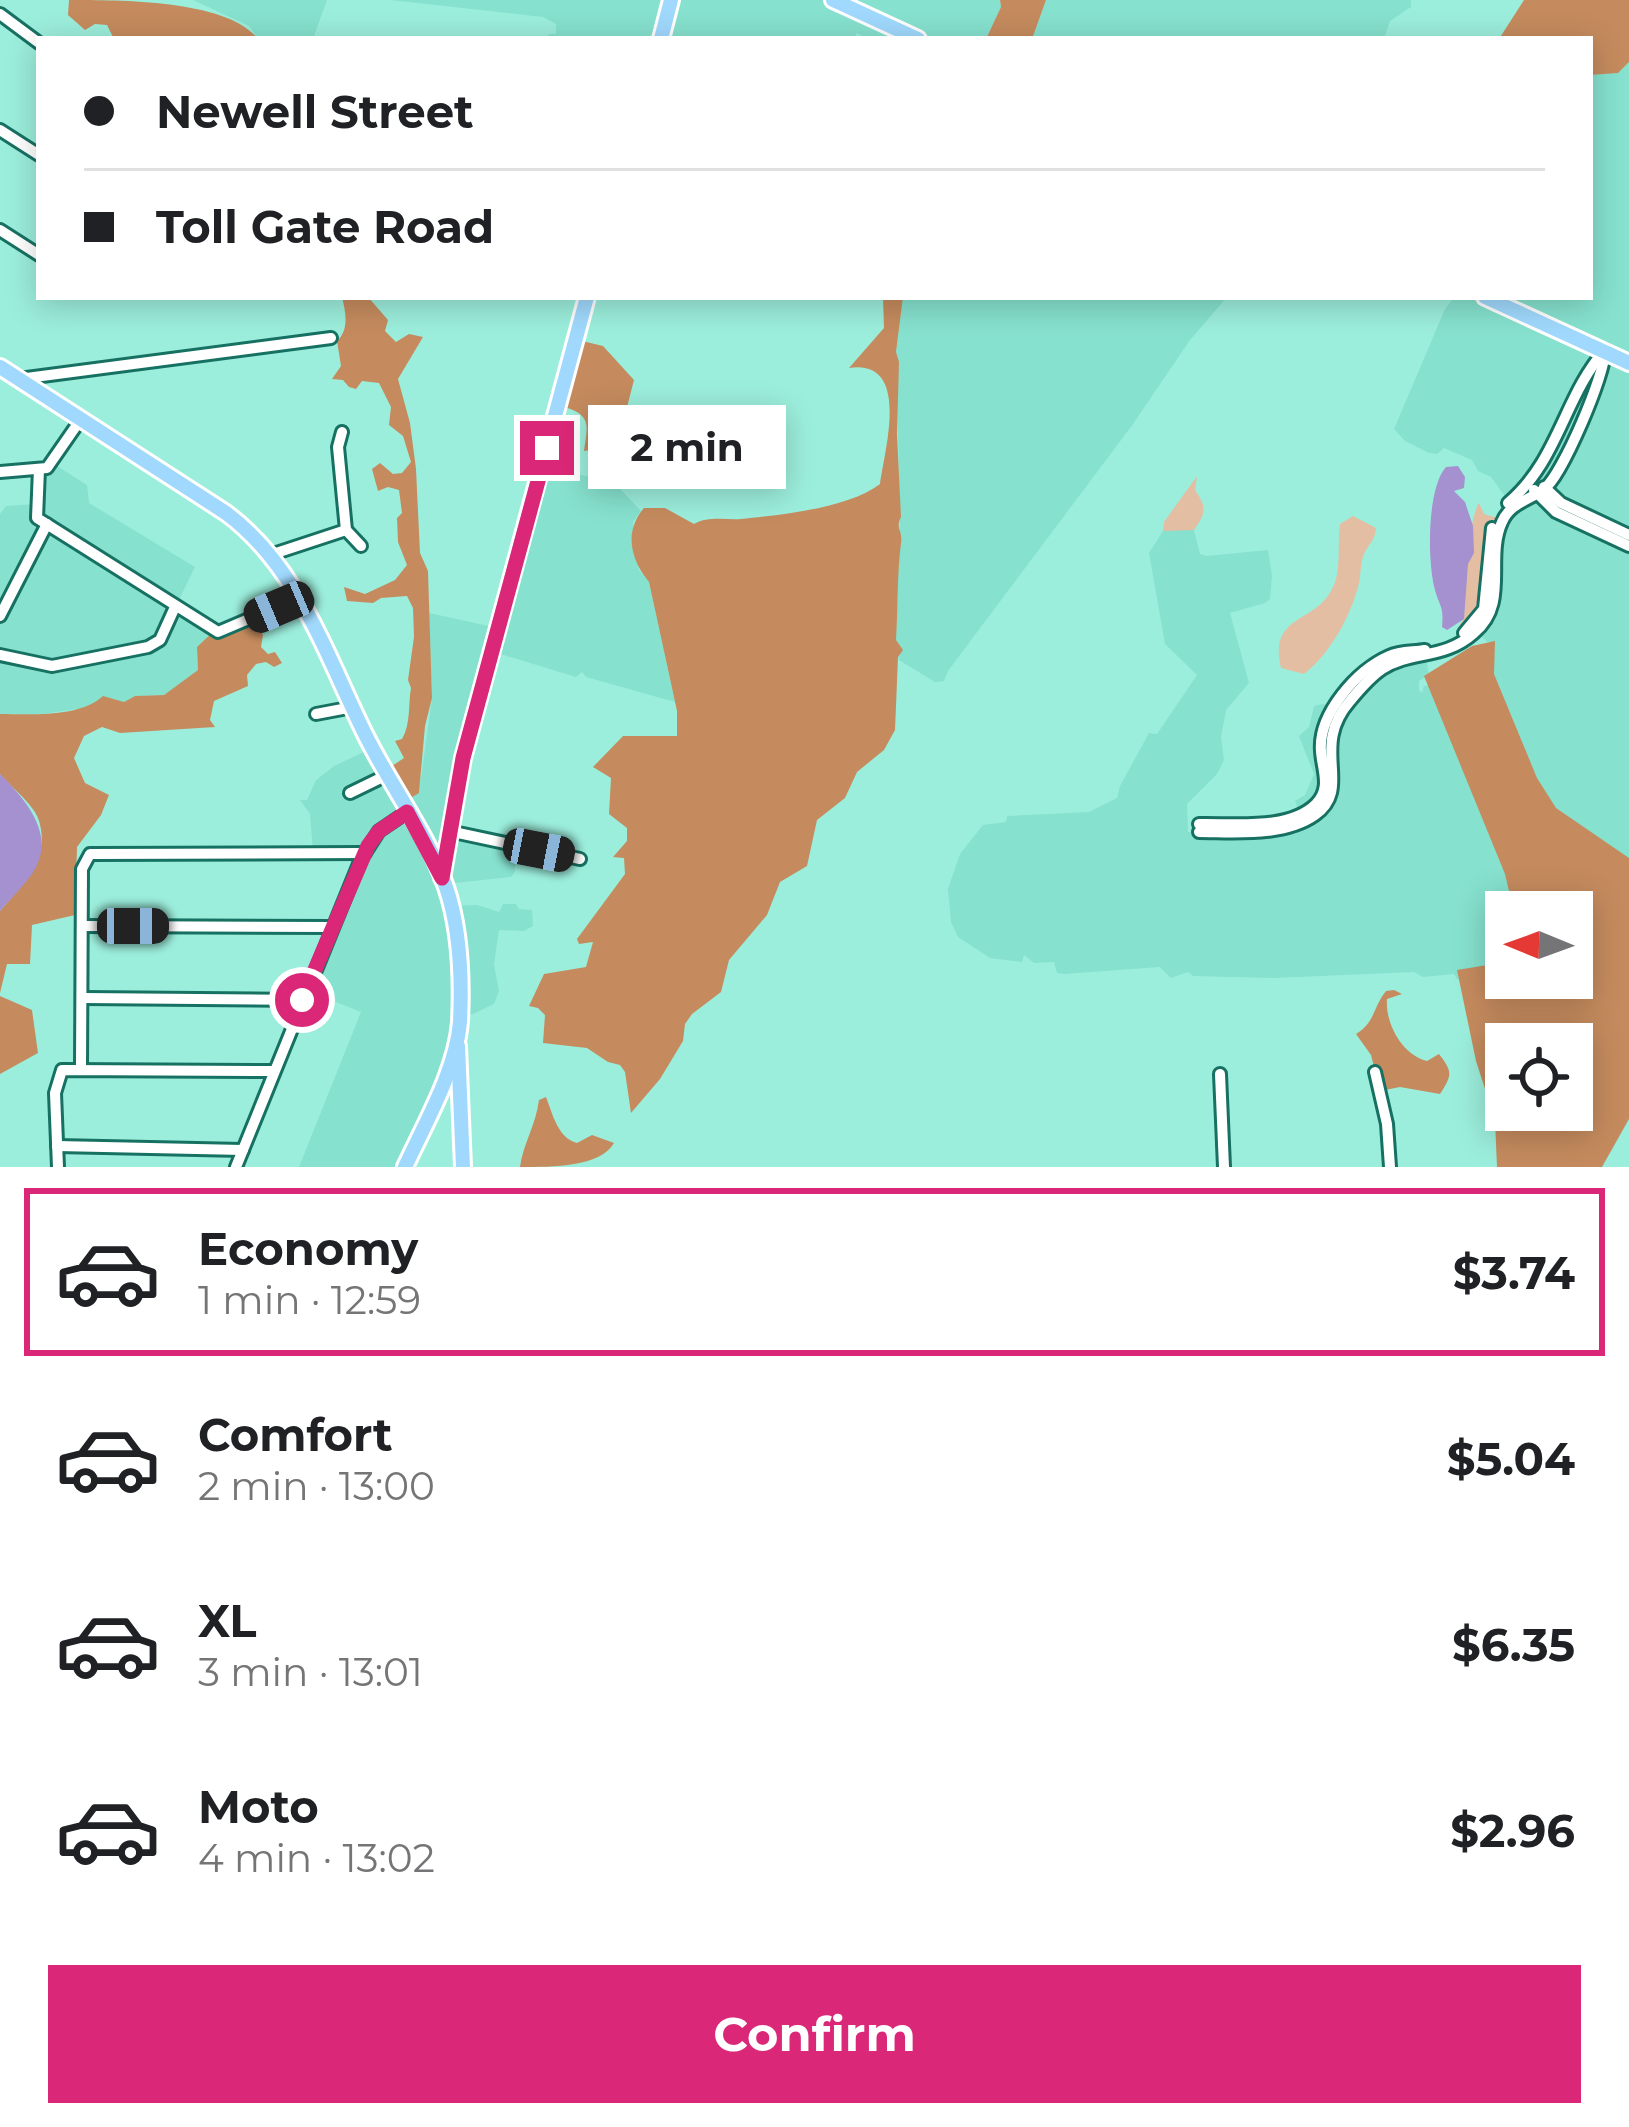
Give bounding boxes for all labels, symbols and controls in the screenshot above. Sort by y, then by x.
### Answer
text: Newell Street [156,84,474,139]
text: Toll Gate Road [156,199,494,254]
callout: 2 min [589,406,787,490]
route end [520,421,574,475]
text: 2 min [630,423,744,471]
car [239,576,319,638]
car [500,825,578,875]
north arrow [1485,891,1593,999]
map controls [1485,891,1593,1131]
car [97,908,169,944]
route start [275,973,329,1027]
button: locate [1485,1023,1593,1131]
icon: car [54,1218,162,1326]
text: Economy [198,1221,418,1276]
text: $3.74 [1453,1245,1575,1300]
text: 1 min · 12:59 [198,1276,421,1324]
icon: car [54,1404,162,1512]
text: Comfort [198,1407,393,1462]
text: $5.04 [1447,1431,1575,1486]
text: 2 min · 13:00 [198,1462,435,1510]
icon: car [54,1590,162,1698]
text: XL [198,1593,256,1648]
text: $6.35 [1452,1617,1575,1672]
text: 3 min · 13:01 [198,1648,423,1696]
icon: car [54,1776,162,1884]
text: Moto [198,1779,319,1834]
text: $2.96 [1450,1803,1575,1858]
text: 4 min · 13:02 [198,1834,435,1882]
button: Confirm [48,1965,1581,2103]

